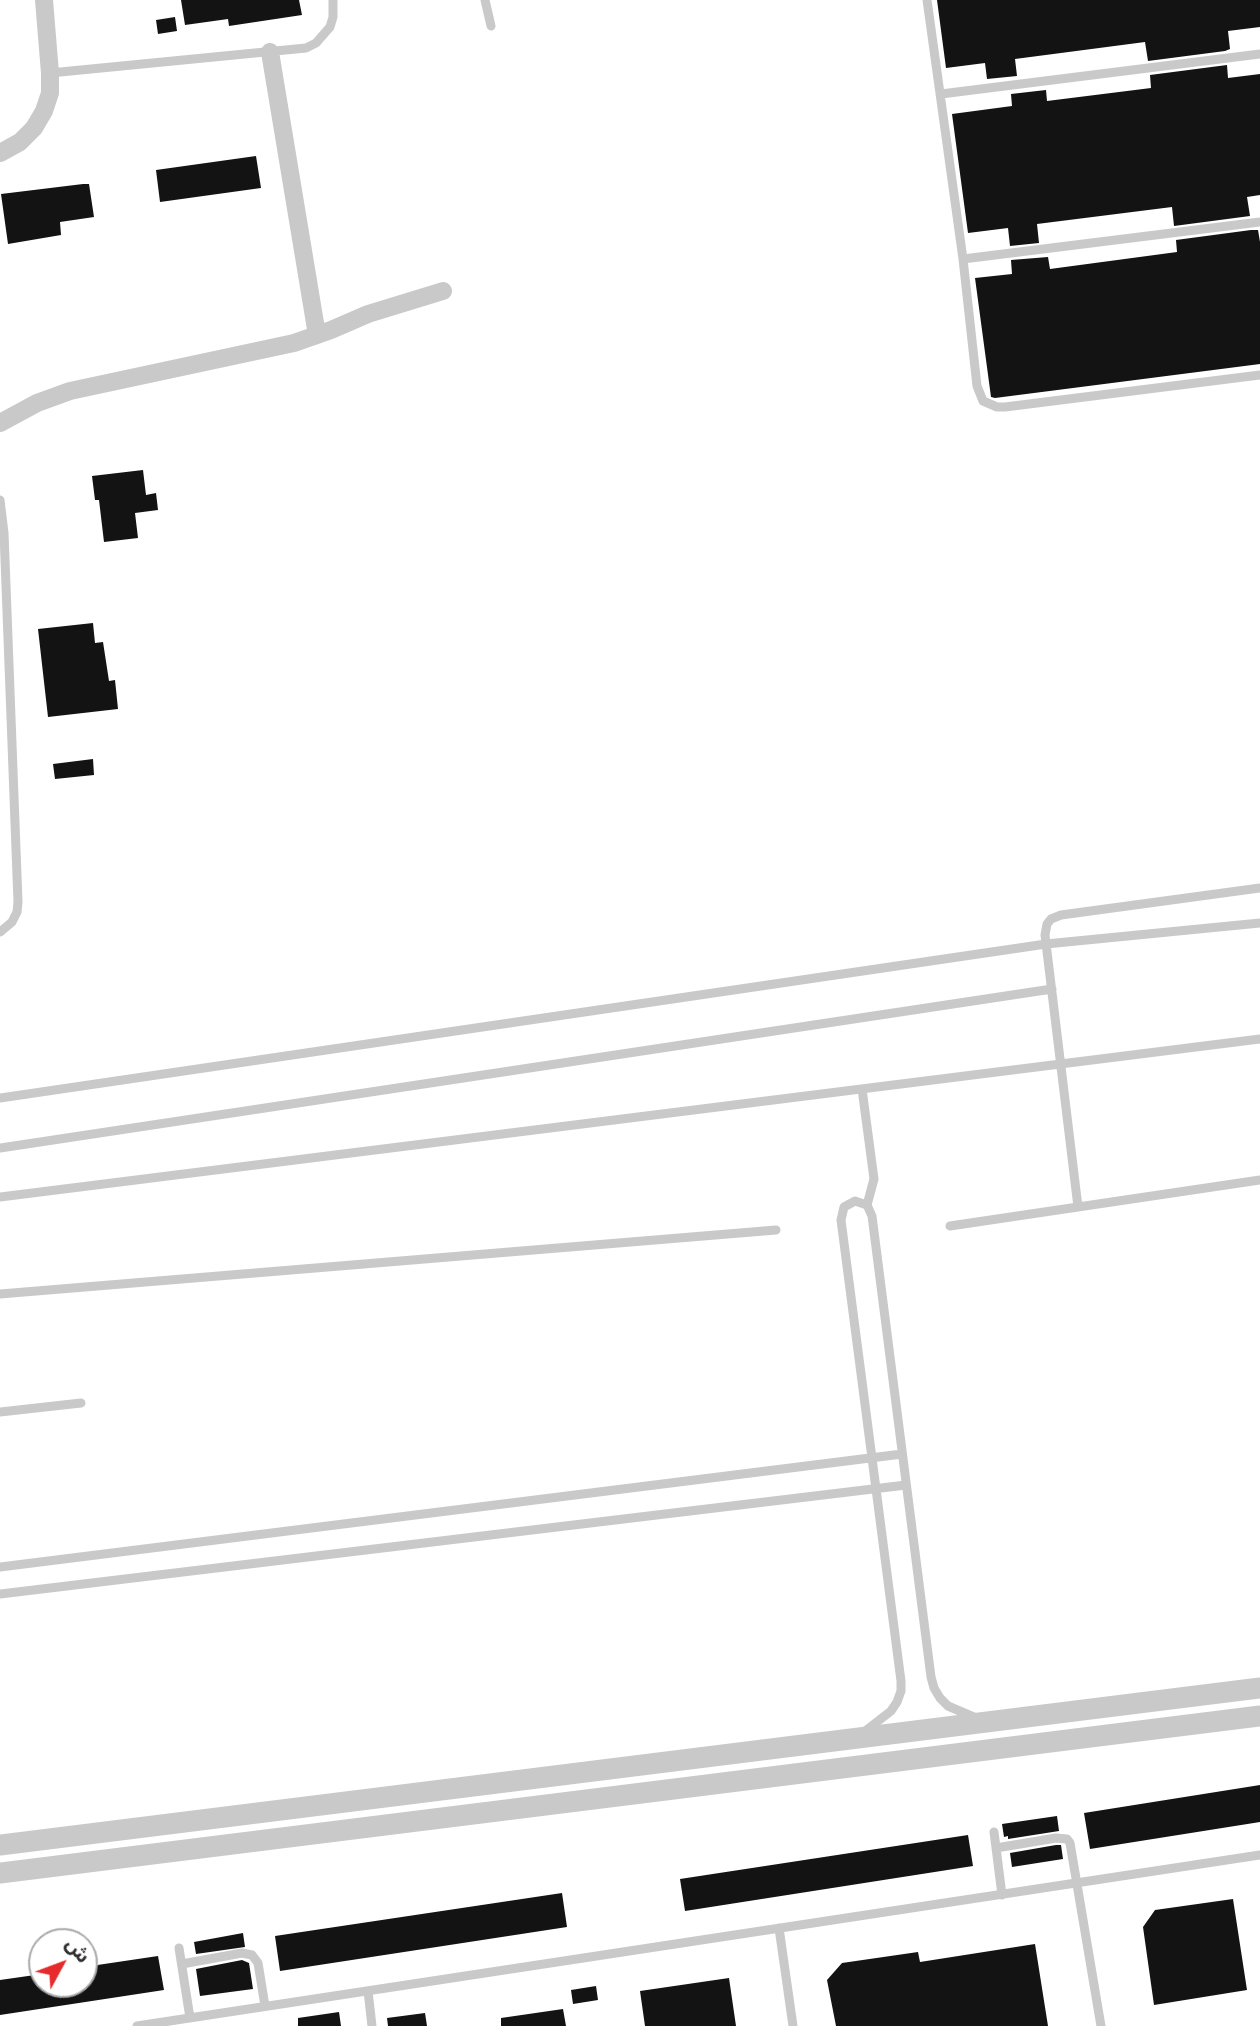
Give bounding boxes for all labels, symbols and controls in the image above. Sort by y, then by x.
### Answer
north arrow [28,1928,98,1998]
text: ش [60,1933,95,1968]

